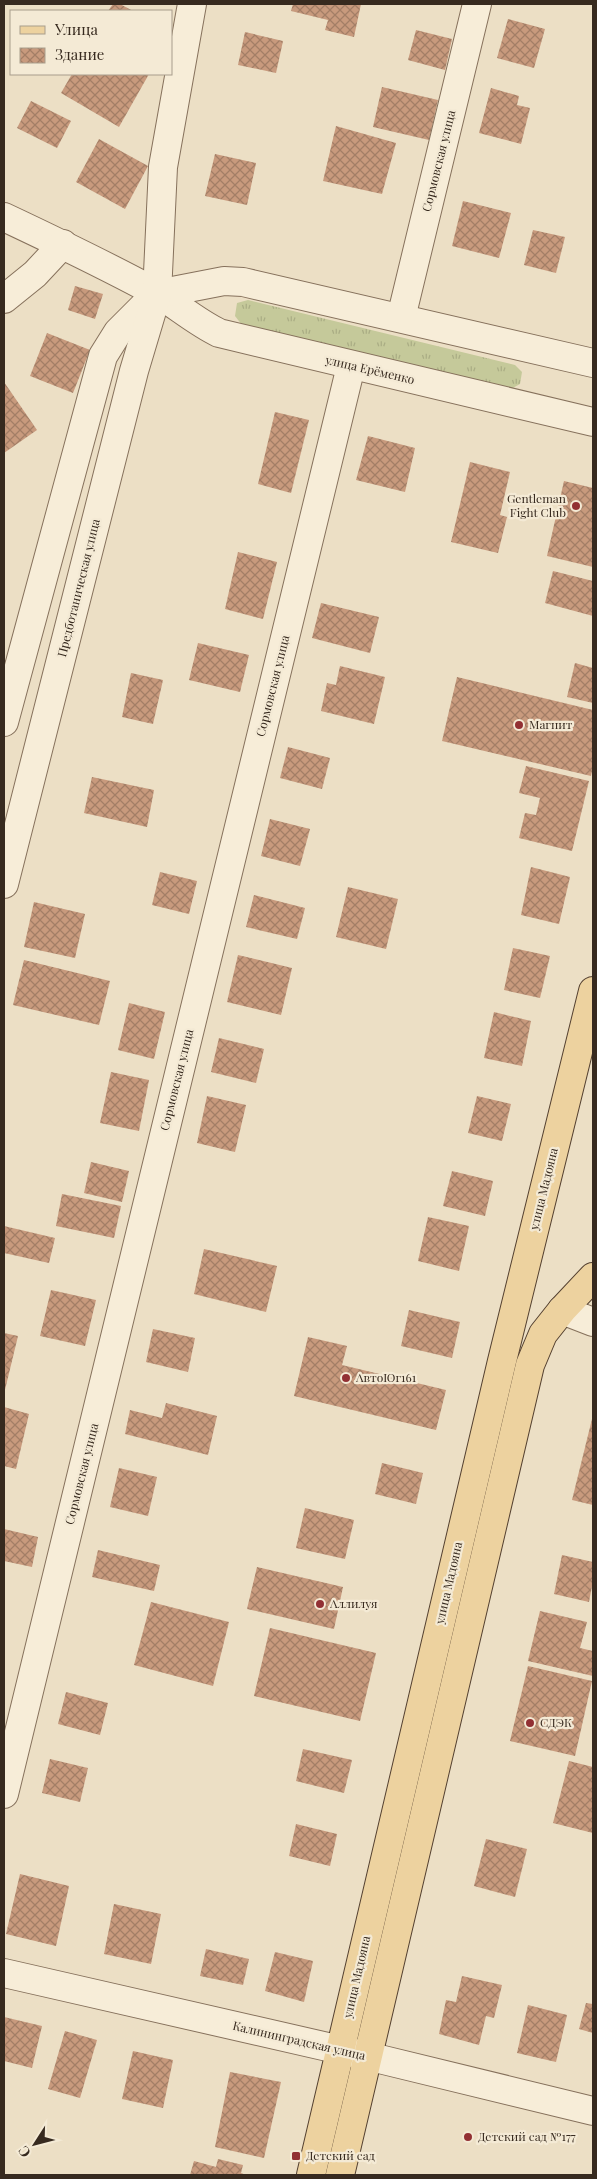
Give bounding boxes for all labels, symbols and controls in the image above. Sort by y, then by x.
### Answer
legend [10,10,172,75]
text: Улица [54,19,98,39]
text: Здание [55,44,104,64]
street label: Сормовская улица [418,108,458,213]
street label: улица Ерёменко [323,351,417,387]
place label: Gentleman Fight Club [507,490,566,520]
marker: Gentleman Fight Club [570,500,582,512]
street label: Предботаническая улица [53,517,103,659]
street label: Сормовская улица [252,633,292,738]
place label: Магнит [529,716,573,732]
marker: Магнит [513,719,525,731]
street label: Сормовская улица [156,1027,196,1132]
street label: улица Мадояна [525,1146,561,1232]
place label: АвтоЮг161 [355,1369,417,1385]
marker: АвтоЮг161 [340,1372,352,1384]
street label: Сормовская улица [61,1421,101,1526]
street label: улица Мадояна [431,1540,465,1626]
place label: Аллилуя [329,1595,378,1611]
marker: Аллилуя [314,1598,326,1610]
place label: СДЭК [540,1714,572,1730]
marker: СДЭК [524,1717,536,1729]
street label: улица Мадояна [339,1934,373,2020]
street label: Калининградская улица [231,2017,367,2063]
north arrow [10,2119,60,2169]
place label: Детский сад №177 [478,2128,576,2144]
marker: Детский сад №177 [462,2131,474,2143]
text: С [13,2142,35,2162]
place label: Детский сад [306,2147,376,2163]
marker: Детский сад [290,2150,302,2162]

